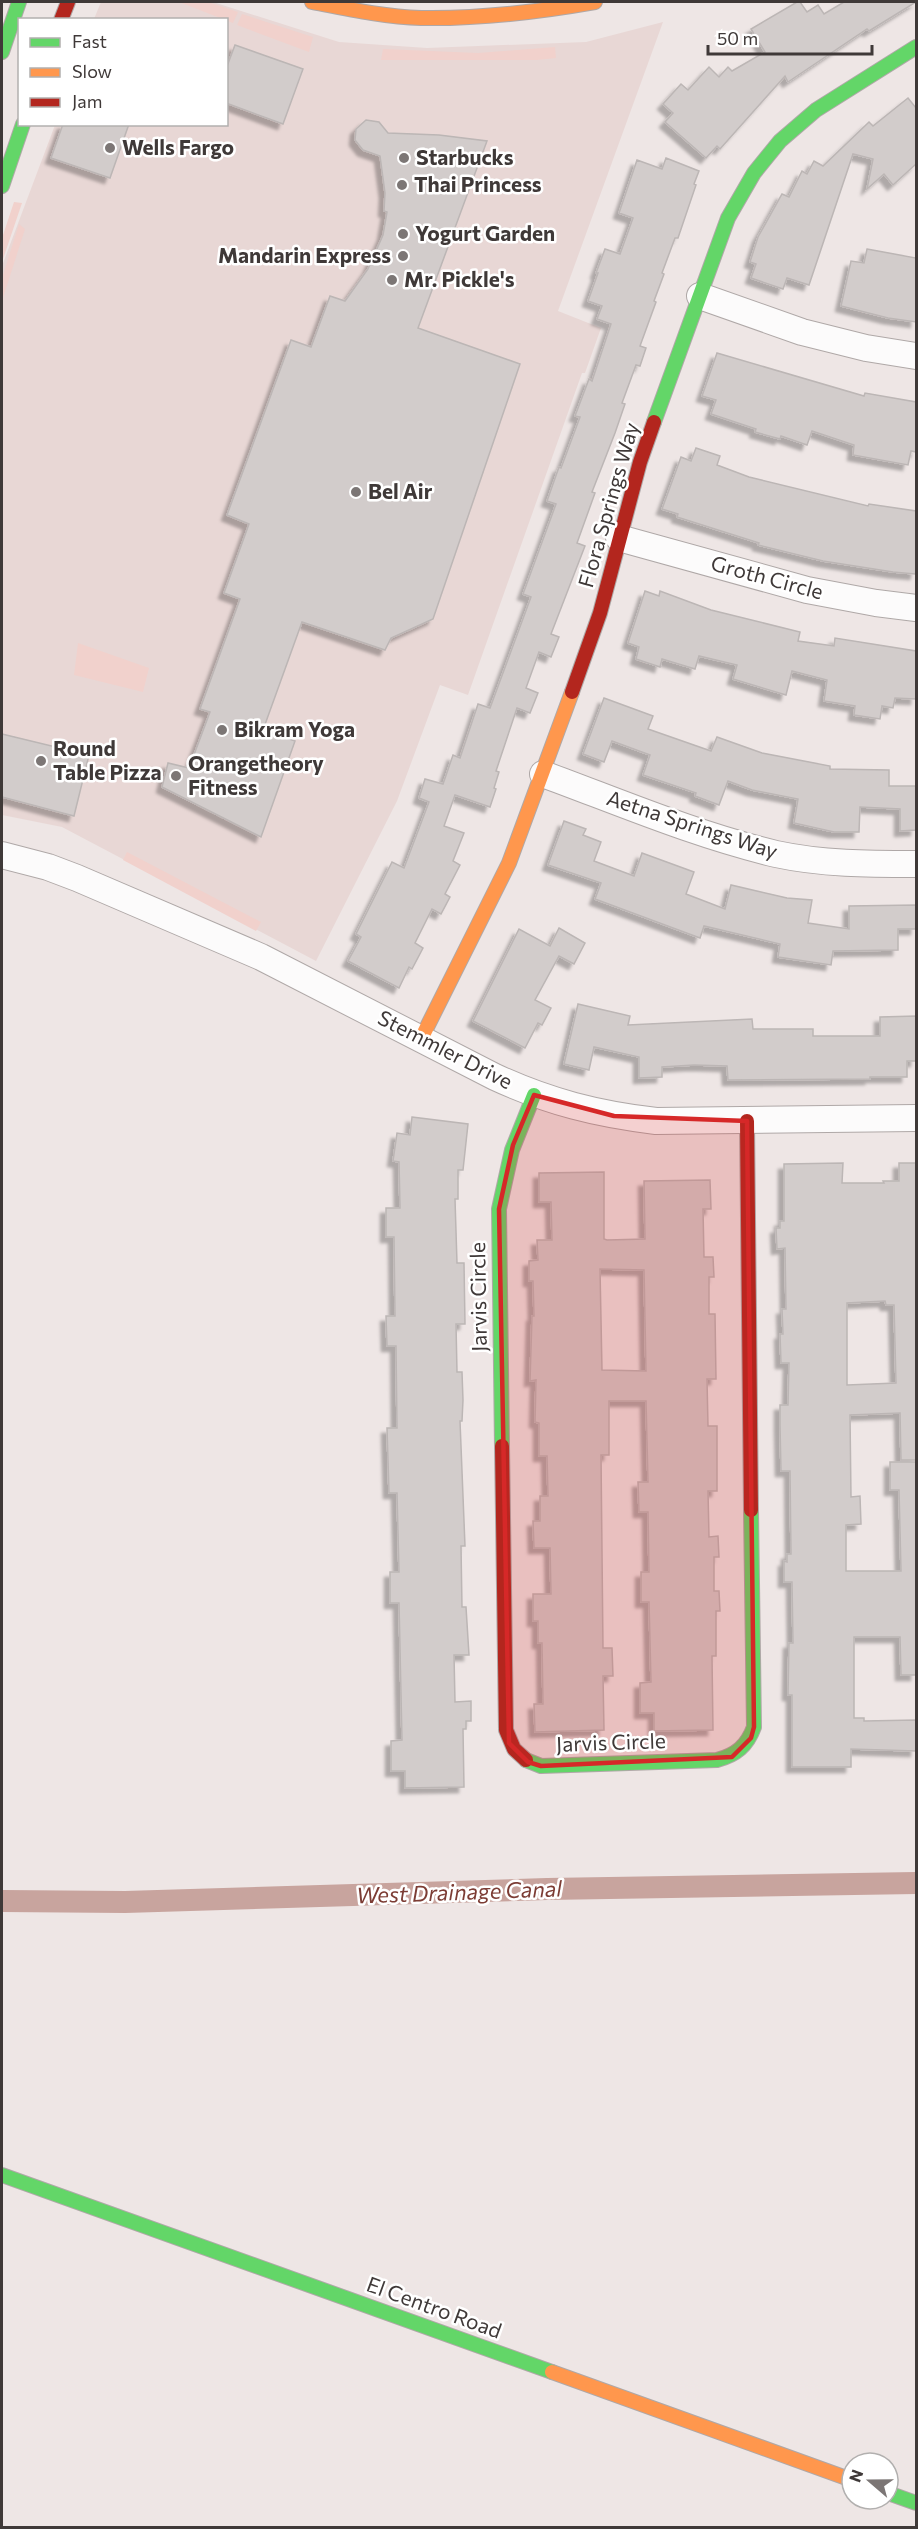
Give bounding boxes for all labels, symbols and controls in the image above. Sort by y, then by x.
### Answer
legend [18,18,228,126]
scale bar [708,18,872,56]
text: 50 m [717,27,758,49]
text: Fast [72,30,107,52]
text: Slow [72,60,112,82]
text: Jam [72,90,102,112]
place label: Wells Fargo [122,134,234,159]
marker: Wells Fargo [103,141,117,155]
place label: Starbucks [416,144,514,169]
marker: Starbucks [397,151,411,165]
place label: Thai Princess [414,171,542,196]
marker: Thai Princess [395,178,409,192]
place label: Yogurt Garden [415,220,555,245]
marker: Yogurt Garden [396,227,410,241]
place label: Mandarin Express [218,242,391,267]
marker: Mandarin Express [396,249,410,263]
place label: Mr. Pickle's [404,266,515,291]
marker: Mr. Pickle's [385,273,399,287]
street label: Flora Springs Way [572,419,643,590]
place label: Bel Air [368,478,433,503]
marker: Bel Air [349,485,363,499]
street label: Groth Circle [709,550,826,604]
place label: Bikram Yoga [234,716,355,741]
marker: Bikram Yoga [215,723,229,737]
place label: Round Table Pizza [53,735,162,784]
place label: Orangetheory Fitness [188,750,324,799]
marker: Round Table Pizza [34,754,48,768]
marker: Orangetheory Fitness [169,769,183,783]
street label: Aetna Springs Way [604,784,781,863]
street label: Stemmler Drive [374,1004,517,1093]
street label: Jarvis Circle [464,1242,491,1352]
street label: Jarvis Circle [556,1727,666,1756]
water label: West Drainage Canal [356,1874,563,1909]
street label: El Centro Road [364,2271,505,2343]
north arrow [840,2451,900,2511]
text: N [844,2467,866,2485]

